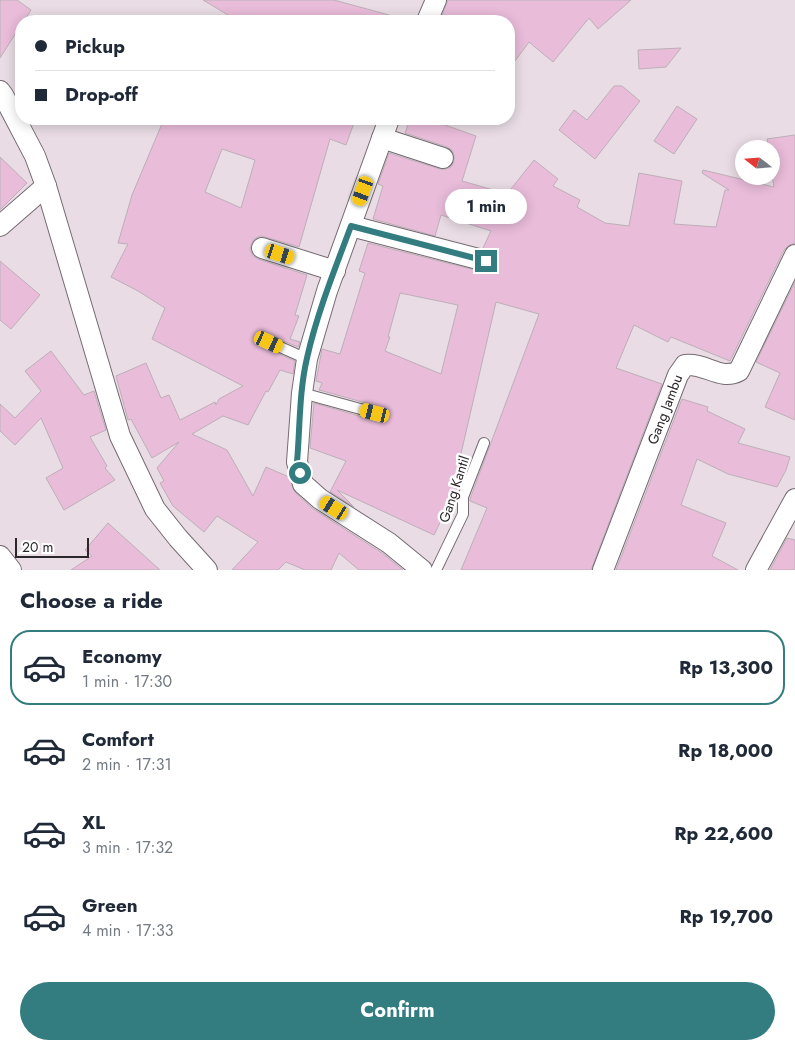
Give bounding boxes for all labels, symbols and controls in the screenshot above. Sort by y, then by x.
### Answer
text: Pickup [65,33,125,60]
text: Drop-off [65,81,138,108]
north arrow [735,140,780,185]
map controls [735,140,780,185]
car [350,174,375,208]
callout: 1 min [445,188,527,224]
text: 1 min [466,195,506,218]
car [263,242,296,266]
route end [475,250,497,272]
car [252,329,285,355]
street label: Gang Jambu [642,372,687,447]
car [358,402,391,424]
street label: Gang Kantil [434,453,474,525]
route start [289,462,311,484]
car [317,494,350,522]
scale bar [15,535,89,558]
text: 20 m [22,537,54,557]
text: Choose a ride [20,584,163,616]
text: Economy [82,643,162,670]
icon: car [22,645,67,690]
text: Rp 13,300 [679,654,773,681]
text: 1 min · 17:30 [82,670,172,693]
text: Comfort [82,726,154,753]
icon: car [22,728,67,773]
text: Rp 18,000 [678,737,773,764]
text: 2 min · 17:31 [82,753,172,776]
text: XL [82,809,105,836]
icon: car [22,811,67,856]
text: Rp 22,600 [674,820,773,847]
text: 3 min · 17:32 [82,836,173,859]
text: Green [82,892,138,919]
icon: car [22,894,67,939]
text: Rp 19,700 [679,903,773,930]
text: 4 min · 17:33 [82,919,173,942]
button: Confirm [20,982,775,1040]

